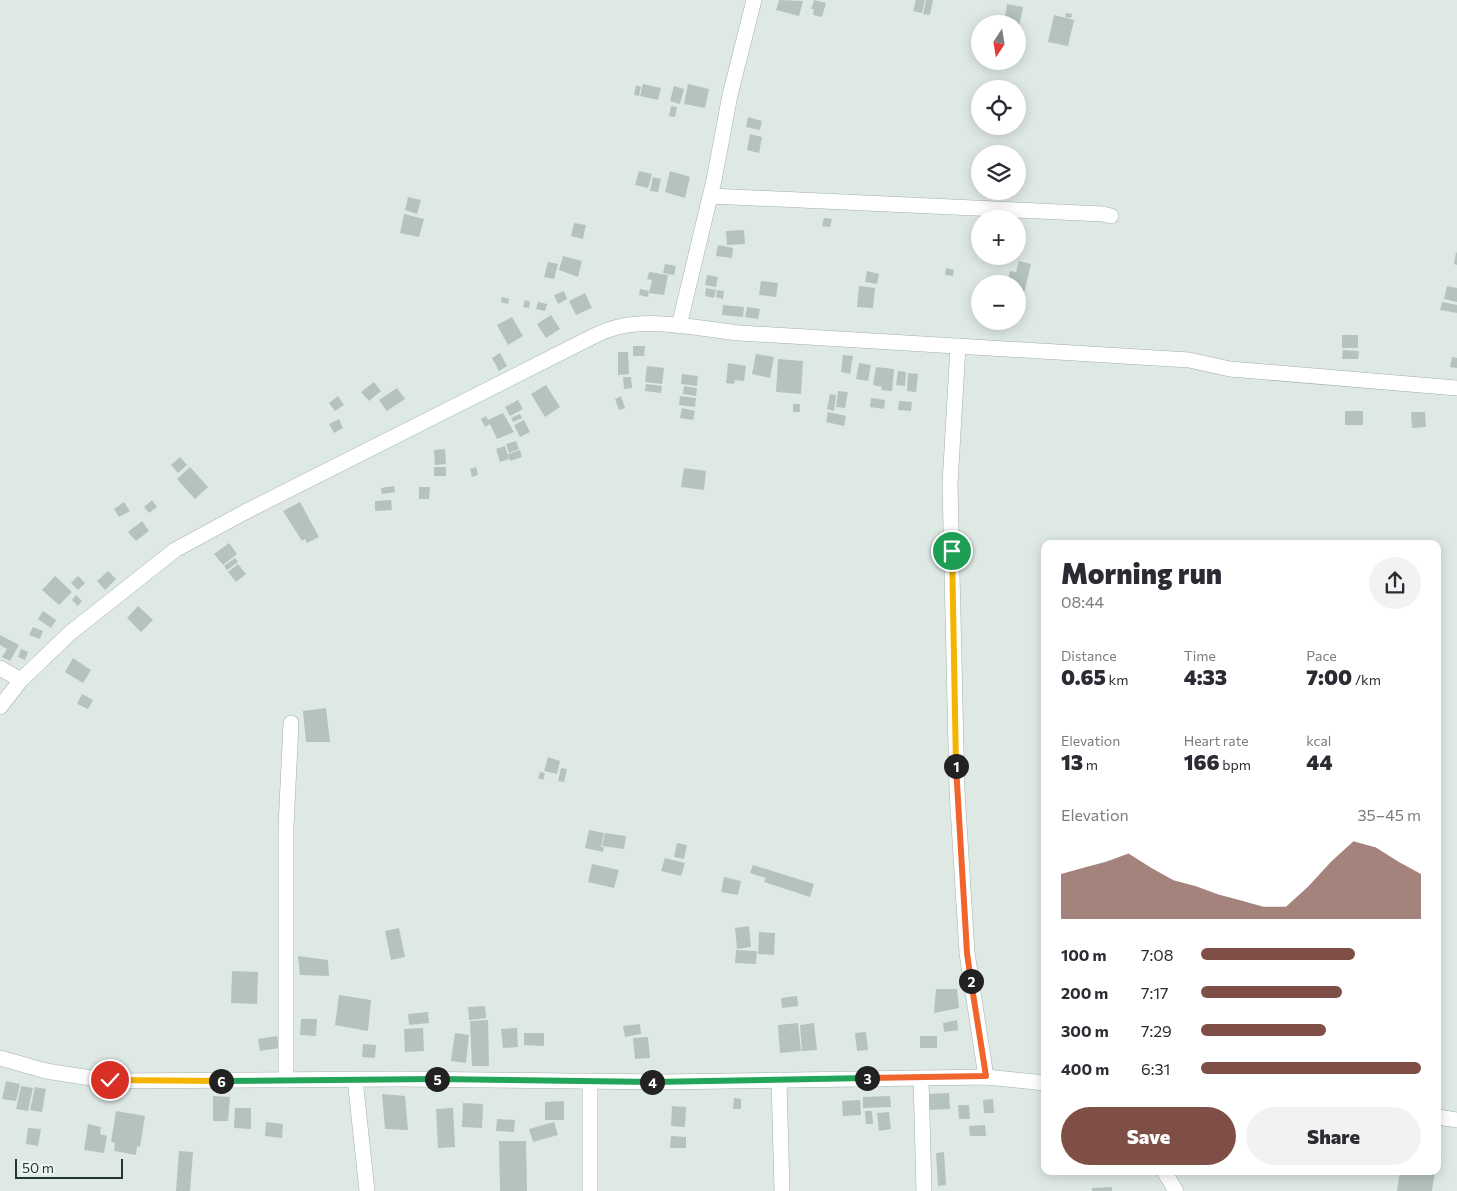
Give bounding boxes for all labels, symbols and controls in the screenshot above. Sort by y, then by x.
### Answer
north arrow [971,15,1026,70]
map controls [971,15,1026,330]
button: locate [971,80,1026,135]
button: layers [971,145,1026,200]
button: + [971,210,1026,265]
button: − [971,275,1026,330]
pin [931,530,973,572]
icon: arrive [938,537,966,565]
text: Morning run [1061,556,1222,590]
button: share [1369,557,1421,609]
text: 08:44 [1061,592,1104,611]
text: Distance [1061,647,1117,664]
text: Time [1184,647,1216,664]
text: Pace [1306,647,1337,664]
text: 0.65 [1061,664,1106,689]
text: 4:33 [1184,664,1227,689]
text: 7:00 [1306,664,1352,689]
text: km [1106,671,1128,688]
text: /km [1352,671,1381,688]
text: Elevation [1061,732,1120,749]
text: Heart rate [1184,732,1249,749]
text: kcal [1306,732,1331,749]
text: 13 [1061,749,1083,774]
text: 166 [1184,749,1220,774]
text: 44 [1306,749,1332,774]
pin: 1 [944,754,968,778]
text: m [1083,756,1098,773]
text: bpm [1220,756,1251,773]
text: 1 [953,758,960,775]
text: Elevation [1061,805,1129,824]
text: 35–45 m [1357,805,1421,824]
text: 100 m [1061,945,1107,964]
text: 7:08 [1141,945,1173,964]
pin: 2 [958,968,984,994]
text: 2 [968,973,975,990]
text: 200 m [1061,983,1108,1002]
text: 7:17 [1141,983,1169,1002]
text: 300 m [1061,1021,1109,1040]
text: 7:29 [1141,1021,1172,1040]
pin [89,1059,131,1101]
text: 400 m [1061,1059,1109,1078]
text: 6:31 [1141,1059,1170,1078]
icon: check [96,1066,124,1094]
pin: 5 [424,1066,450,1092]
pin: 3 [854,1066,880,1090]
pin: 6 [208,1068,234,1094]
pin: 4 [640,1070,664,1094]
text: 3 [863,1070,872,1087]
text: 5 [433,1071,442,1088]
text: 6 [217,1073,226,1090]
text: 4 [648,1074,657,1091]
button: Save [1061,1107,1236,1165]
button: Share [1246,1107,1421,1165]
scale bar [15,1156,122,1179]
text: 50 m [22,1159,54,1176]

